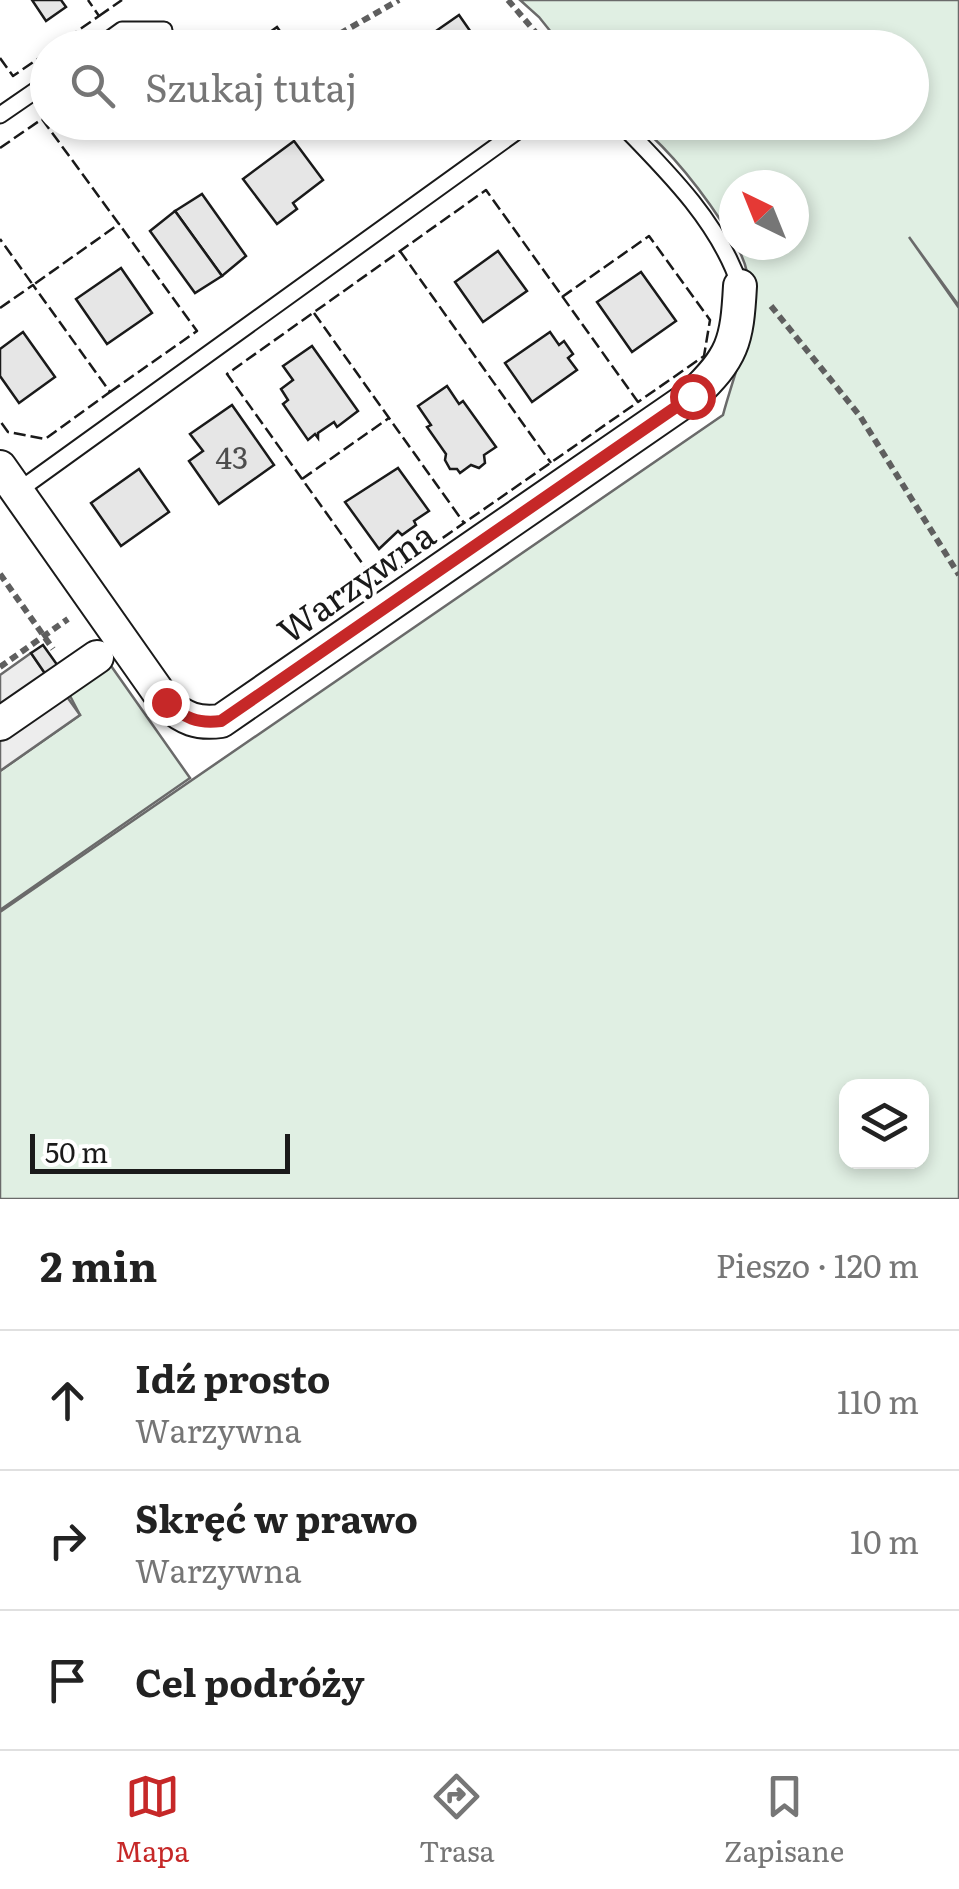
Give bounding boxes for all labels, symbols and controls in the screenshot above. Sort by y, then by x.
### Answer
search box [30,30,929,140]
text: Szukaj tutaj [145,57,357,114]
icon: search [65,58,120,113]
north arrow [719,170,809,260]
route start [670,374,716,420]
house number: 43 [216,434,248,478]
street label: Warzywna [266,507,445,655]
route end [144,680,190,726]
map controls [839,1079,929,1169]
button: layers [839,1079,929,1169]
scale bar [30,1129,290,1174]
text: 50 m [45,1130,108,1172]
text: 2 min [40,1233,157,1295]
text: Pieszo · 120 m [716,1240,919,1288]
text: Idź prosto [135,1348,331,1405]
icon: ahead [40,1373,95,1428]
text: 110 m [837,1376,919,1424]
text: Warzywna [135,1405,301,1453]
text: Skręć w prawo [135,1488,418,1545]
icon: right [40,1513,95,1568]
text: 10 m [850,1516,919,1564]
text: Warzywna [135,1545,301,1593]
text: Cel podróży [135,1652,365,1709]
icon: arrive [40,1653,95,1708]
tab: Mapa [115,1769,189,1871]
tab: Trasa [419,1769,495,1871]
tab: Zapisane [724,1769,844,1871]

